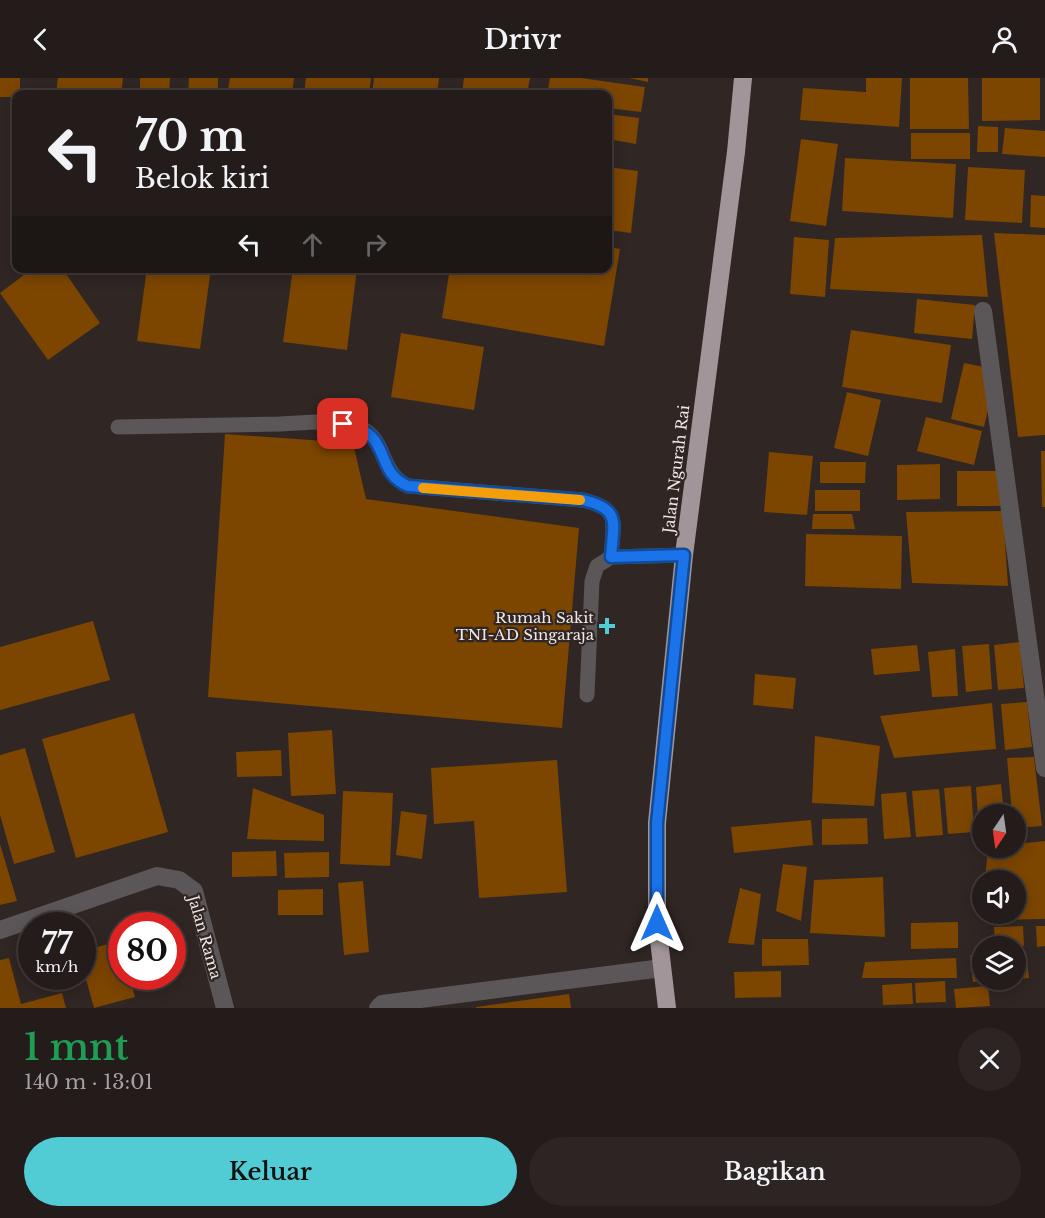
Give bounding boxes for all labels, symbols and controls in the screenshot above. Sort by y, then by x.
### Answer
icon: back [24,23,57,56]
text: Drivr [484,23,561,56]
icon: person [988,23,1021,56]
text: 70 m [135,110,246,162]
icon: left [36,114,114,192]
text: Belok kiri [135,162,270,195]
icon: left [233,228,266,261]
icon: ahead [296,228,329,261]
icon: right [359,228,392,261]
pin [317,398,368,449]
street label: Jalan Ngurah Rai [658,404,693,536]
icon: arrive [326,407,359,440]
place label: Rumah Sakit TNI-AD Singaraja [456,608,595,644]
marker: Rumah Sakit TNI-AD Singaraja [598,617,616,635]
north arrow [972,804,1026,858]
map controls [972,804,1026,990]
button: sound [972,870,1026,924]
street label: Jalan Rama [183,891,226,982]
position arrow [625,891,689,955]
speed limit sign: 80 [108,912,186,990]
text: 77 [42,925,72,962]
button: layers [972,936,1026,990]
text: km/h [36,957,78,976]
text: 1 mnt [24,1025,129,1070]
button: close [958,1028,1021,1091]
text: 140 m · 13:01 [24,1070,153,1094]
button: Keluar [24,1137,517,1206]
button: Bagikan [529,1137,1021,1206]

